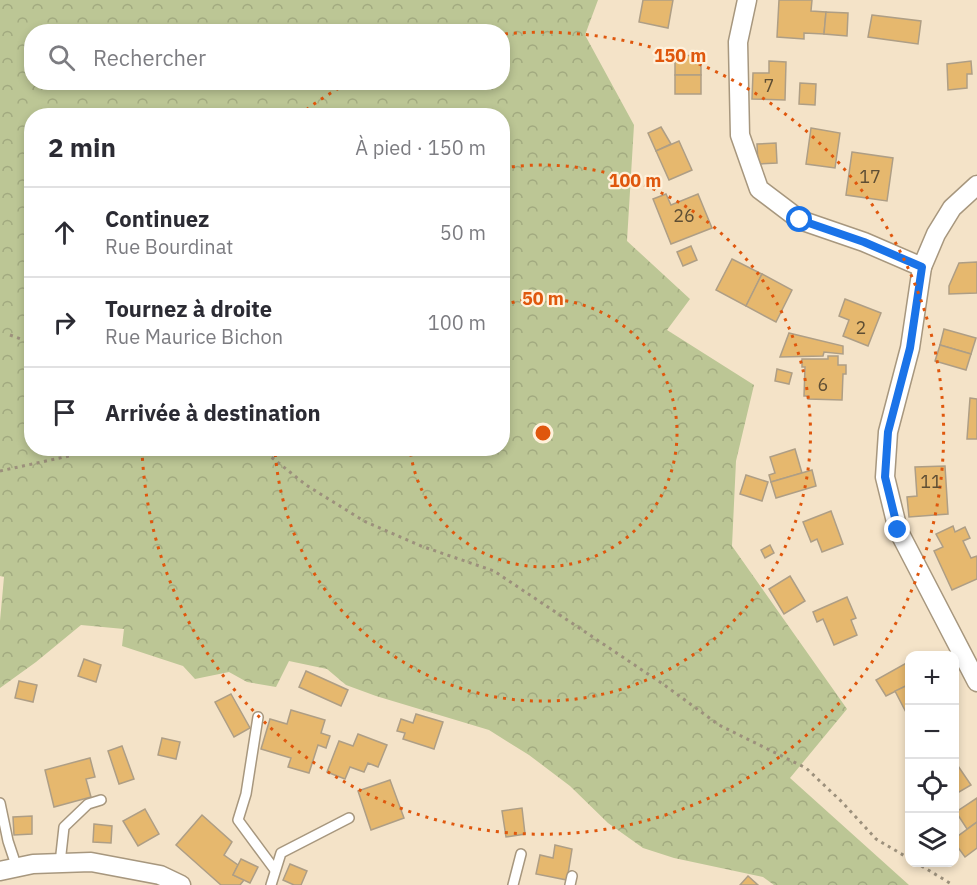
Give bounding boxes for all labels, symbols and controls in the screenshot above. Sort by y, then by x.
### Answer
search box [24,24,510,90]
icon: search [45,41,78,74]
text: Rechercher [93,43,206,72]
text: 150 m [654,44,706,67]
house number: 7 [764,74,774,97]
text: 2 min [48,130,116,164]
text: À pied · 150 m [355,134,486,161]
house number: 17 [859,165,881,188]
text: 100 m [609,169,661,192]
text: Continuez [105,204,209,233]
house number: 26 [673,204,695,227]
route start [786,206,812,232]
icon: ahead [48,216,81,249]
text: 50 m [440,219,486,246]
text: Rue Bourdinat [105,233,233,260]
text: 50 m [522,287,564,310]
text: Tournez à droite [105,294,272,323]
icon: right [48,306,81,339]
text: 100 m [428,309,486,336]
house number: 2 [856,316,866,339]
text: Rue Maurice Bichon [105,323,283,350]
house number: 6 [818,373,828,396]
icon: arrive [48,396,81,429]
text: Arrivée à destination [105,398,321,427]
centre of rings [533,423,553,443]
house number: 11 [920,470,942,493]
route end [884,516,910,542]
map controls [905,651,959,867]
button: + [905,651,959,705]
button: − [905,705,959,759]
button: locate [905,759,959,813]
button: layers [905,813,959,867]

